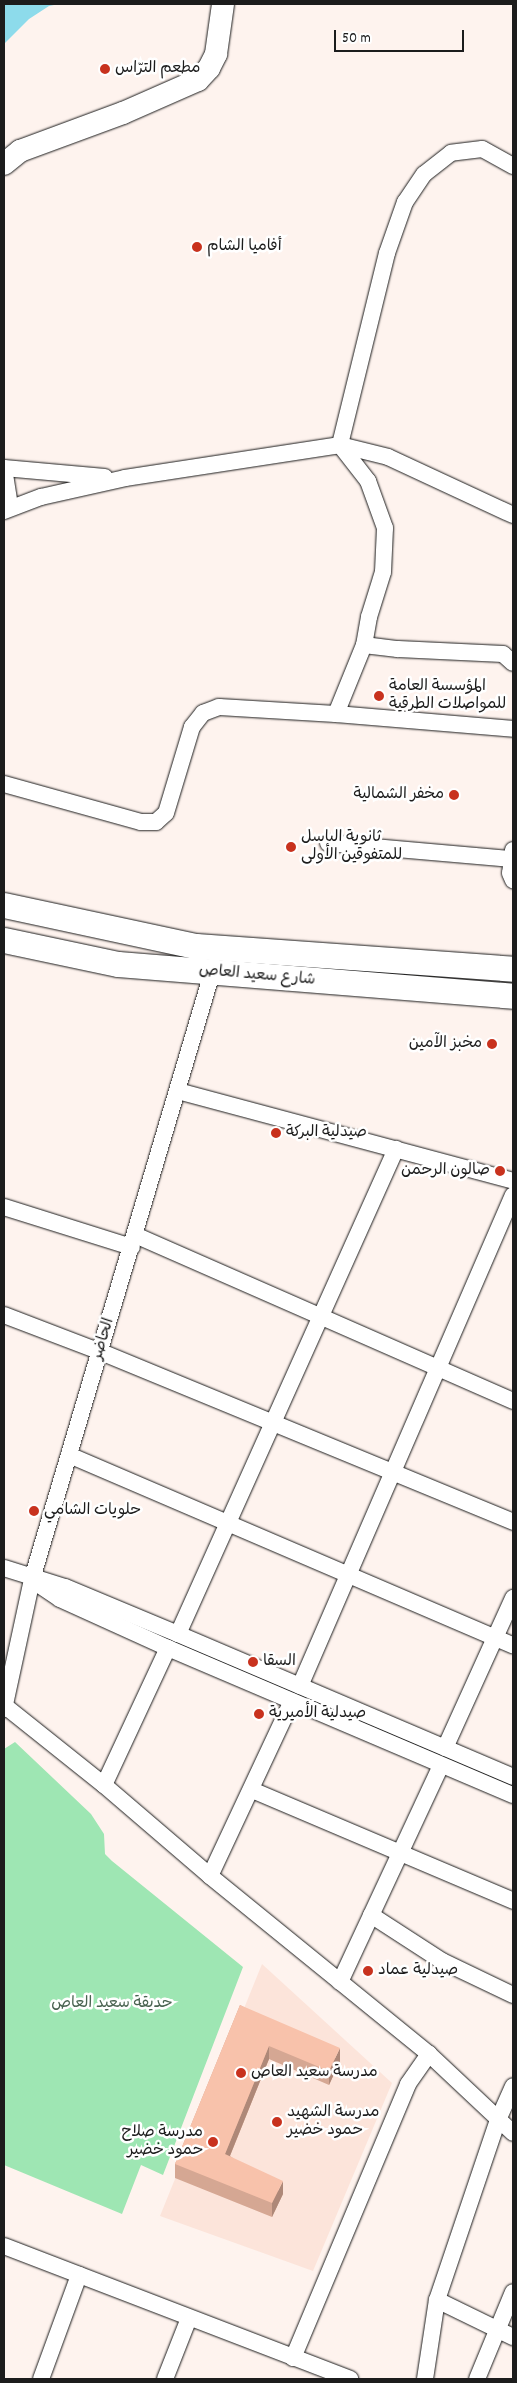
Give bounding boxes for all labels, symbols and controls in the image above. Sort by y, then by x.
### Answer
scale bar [337,20,467,52]
text: 50 m [342,28,371,50]
place label: مطعم الترّاس [115,59,201,79]
marker: مطعم الترّاس [99,63,111,75]
place label: أفاميا الشام [207,237,282,257]
marker: أفاميا الشام [191,241,203,253]
place label: المؤسسة العامة للمواصلات الطرقية [389,677,506,715]
marker: المؤسسة العامة للمواصلات الطرقية [373,690,385,702]
place label: مخفر الشمالية [353,785,444,805]
marker: مخفر الشمالية [448,789,460,801]
place label: ثانوية الباسل للمتفوقين الأولى [301,828,402,866]
marker: ثانوية الباسل للمتفوقين الأولى [285,841,297,853]
street label: شارع سعيد العاص [198,961,316,991]
place label: مخبز الآمين [409,1034,482,1054]
marker: مخبز الآمين [486,1038,498,1050]
place label: صيدلية البركة [286,1123,367,1143]
marker: صيدلية البركة [270,1127,282,1139]
place label: صالون الرحمن [401,1161,490,1181]
marker: صالون الرحمن [494,1165,506,1177]
street label: الحاضر [89,1316,119,1362]
place label: حلويات الشامي [44,1501,141,1521]
marker: حلويات الشامي [28,1505,40,1517]
place label: السقا [263,1652,296,1672]
marker: السقا [247,1656,259,1668]
place label: صيدلية الأميرية [269,1704,366,1724]
marker: صيدلية الأميرية [253,1708,265,1720]
place label: صيدلية عماد [378,1961,458,1981]
marker: صيدلية عماد [362,1965,374,1977]
park label: حديقة سعيد العاص [51,1994,173,2014]
place label: مدرسة سعيد العاص [251,2063,378,2083]
marker: مدرسة سعيد العاص [235,2067,247,2079]
place label: مدرسة الشهيد حمود خضير [287,2103,380,2141]
marker: مدرسة الشهيد حمود خضير [271,2116,283,2128]
place label: مدرسة صلاح حمود خضير [121,2123,203,2161]
marker: مدرسة صلاح حمود خضير [207,2136,219,2148]

